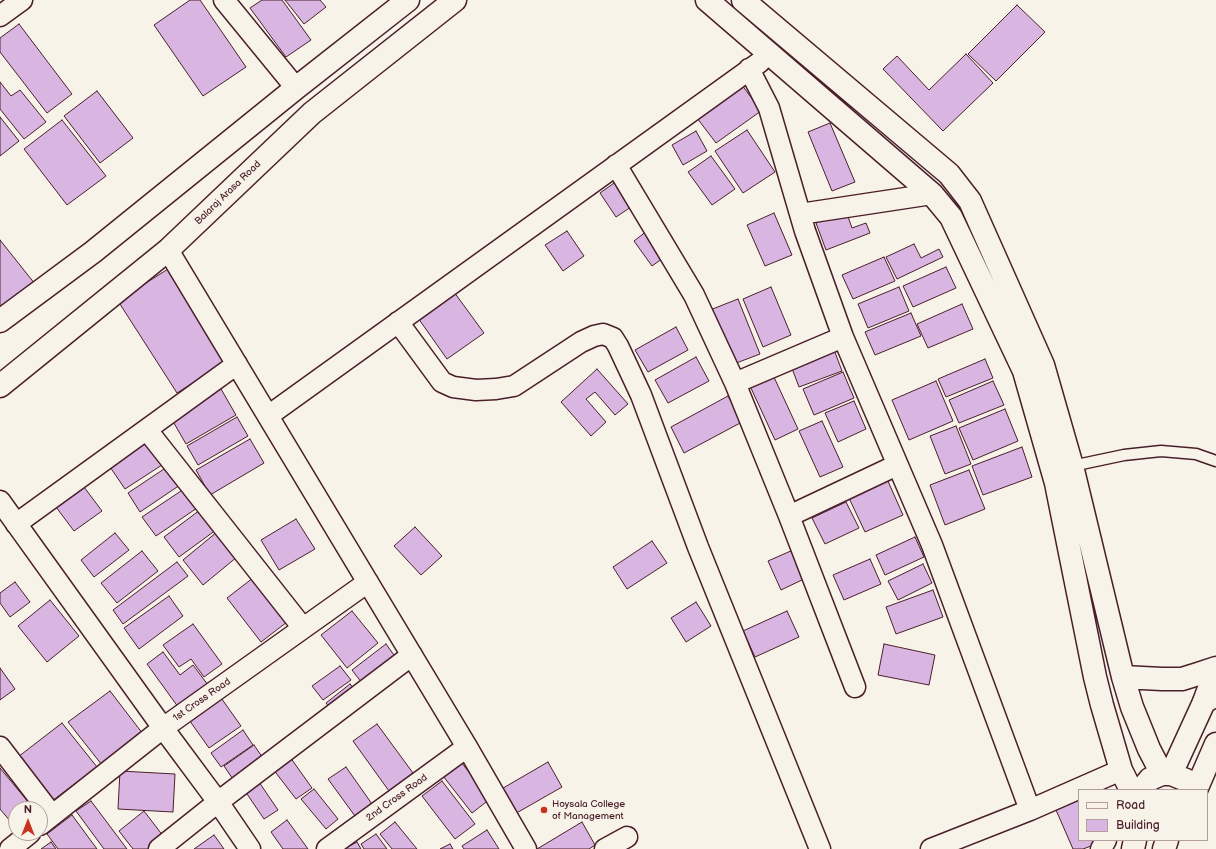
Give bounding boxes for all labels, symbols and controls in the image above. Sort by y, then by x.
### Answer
street label: Balaraj Arasa Road [192,158,264,228]
street label: 1st Cross Road [171,676,233,724]
street label: 2nd Cross Road [364,772,430,824]
legend [1078,789,1208,841]
place label: Hoysala College of Management [552,798,625,822]
text: Road [1116,798,1145,813]
north arrow [8,801,48,841]
text: N [24,803,32,816]
marker: Hoysala College of Management [539,805,549,815]
text: Building [1116,818,1160,833]

